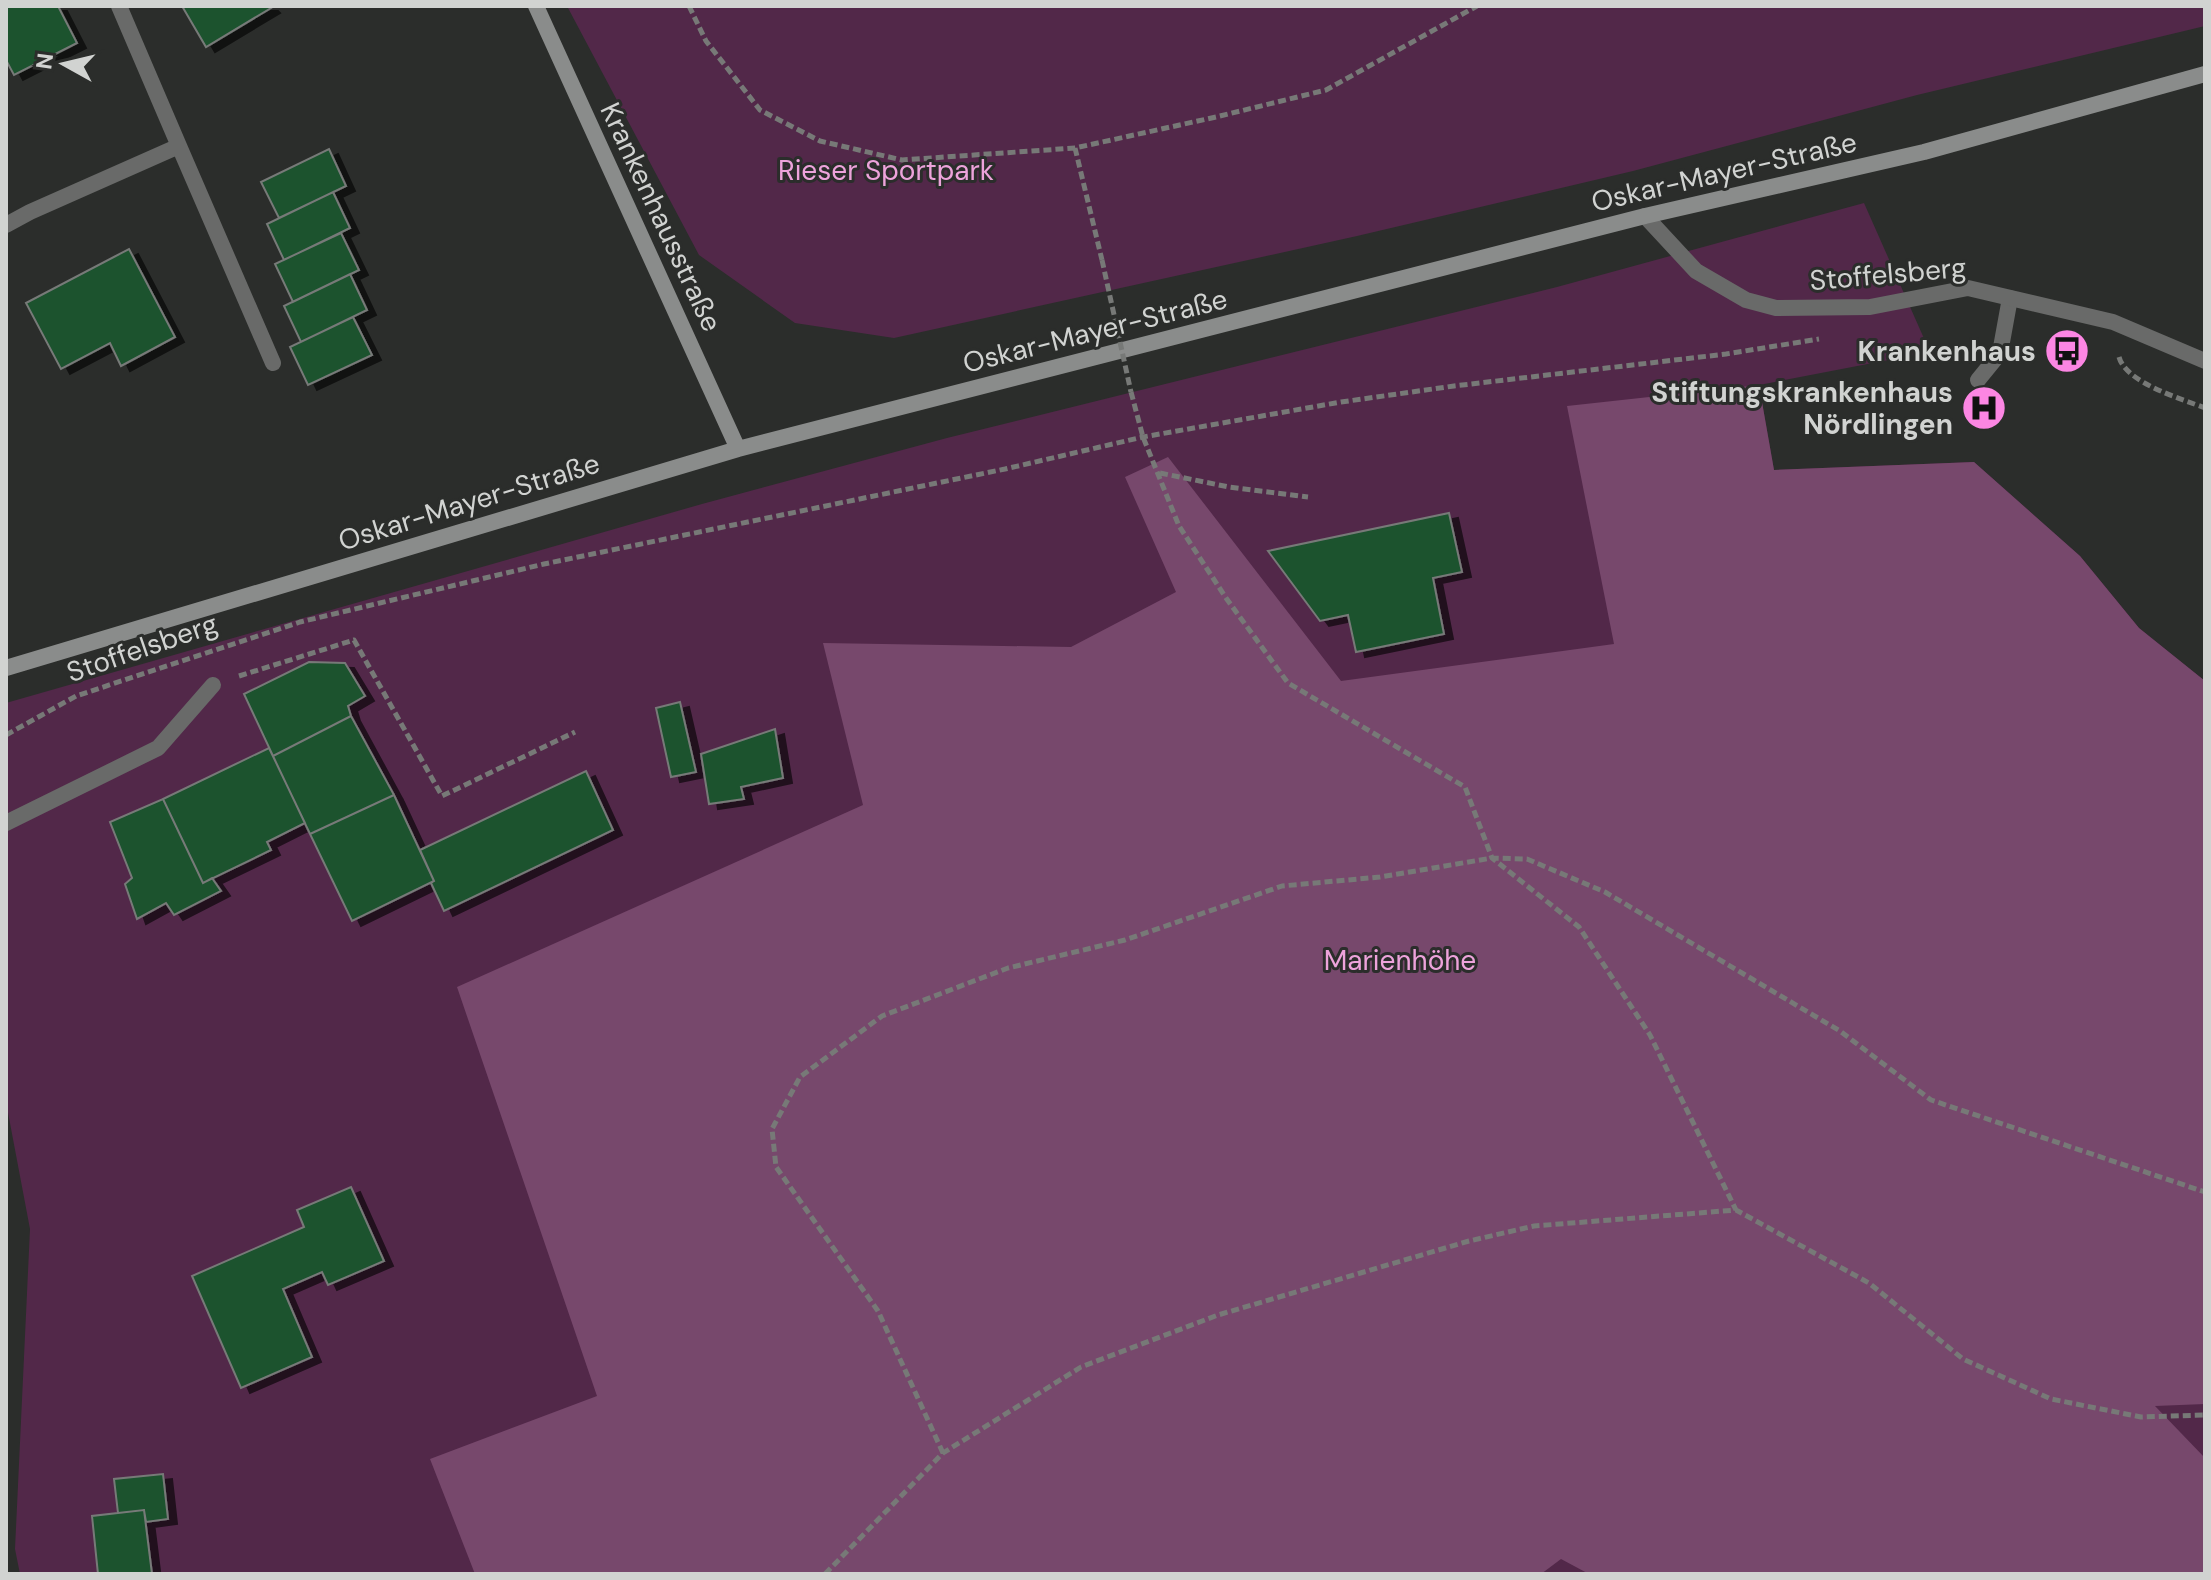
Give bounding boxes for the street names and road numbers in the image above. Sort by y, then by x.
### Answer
street label: Krankenhausstraße [592,97,730,337]
street label: Oskar-Mayer-Straße [1588,123,1860,221]
street label: Stoffelsberg [1808,249,1968,299]
street label: Oskar-Mayer-Straße [959,280,1231,382]
street label: Oskar-Mayer-Straße [334,445,604,559]
street label: Stoffelsberg [62,605,222,691]

